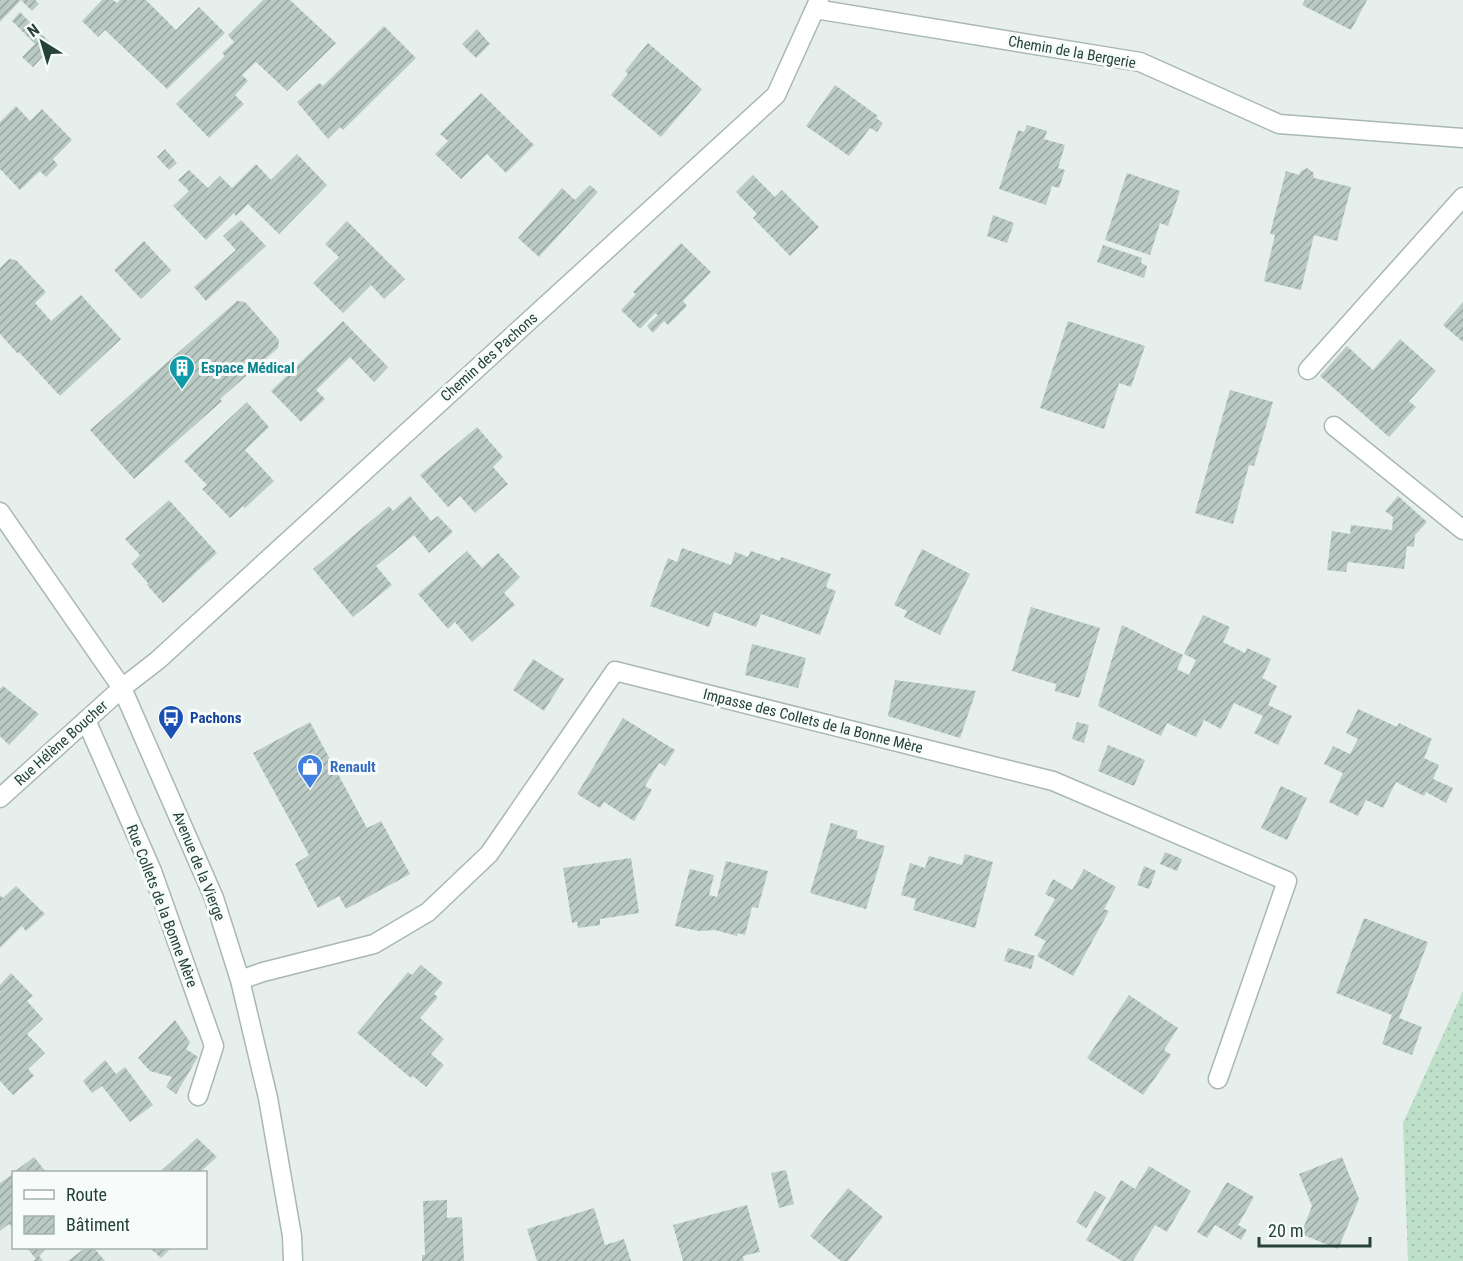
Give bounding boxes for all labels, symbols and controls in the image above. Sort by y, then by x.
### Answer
north arrow [12,12,72,72]
text: N [24,20,43,41]
street label: Chemin de la Bergerie [1007,32,1137,72]
street label: Chemin des Pachons [437,309,541,405]
building icon: Espace Médical [167,353,197,391]
place label: Espace Médical [201,359,295,377]
street label: Impasse des Collets de la Bonne Mère [701,685,925,757]
street label: Rue Hélène Boucher [11,696,112,789]
bus stop icon: Pachons [156,703,186,741]
place label: Pachons [190,709,242,727]
shop icon: Renault [295,752,325,790]
place label: Renault [330,758,376,776]
street label: Avenue de la Vierge [169,809,229,923]
street label: Rue Collets de la Bonne Mère [123,822,201,990]
legend [12,1171,207,1249]
text: Route [66,1184,107,1205]
scale bar [1259,1210,1370,1248]
text: Bâtiment [66,1214,130,1235]
text: 20 m [1268,1220,1303,1241]

